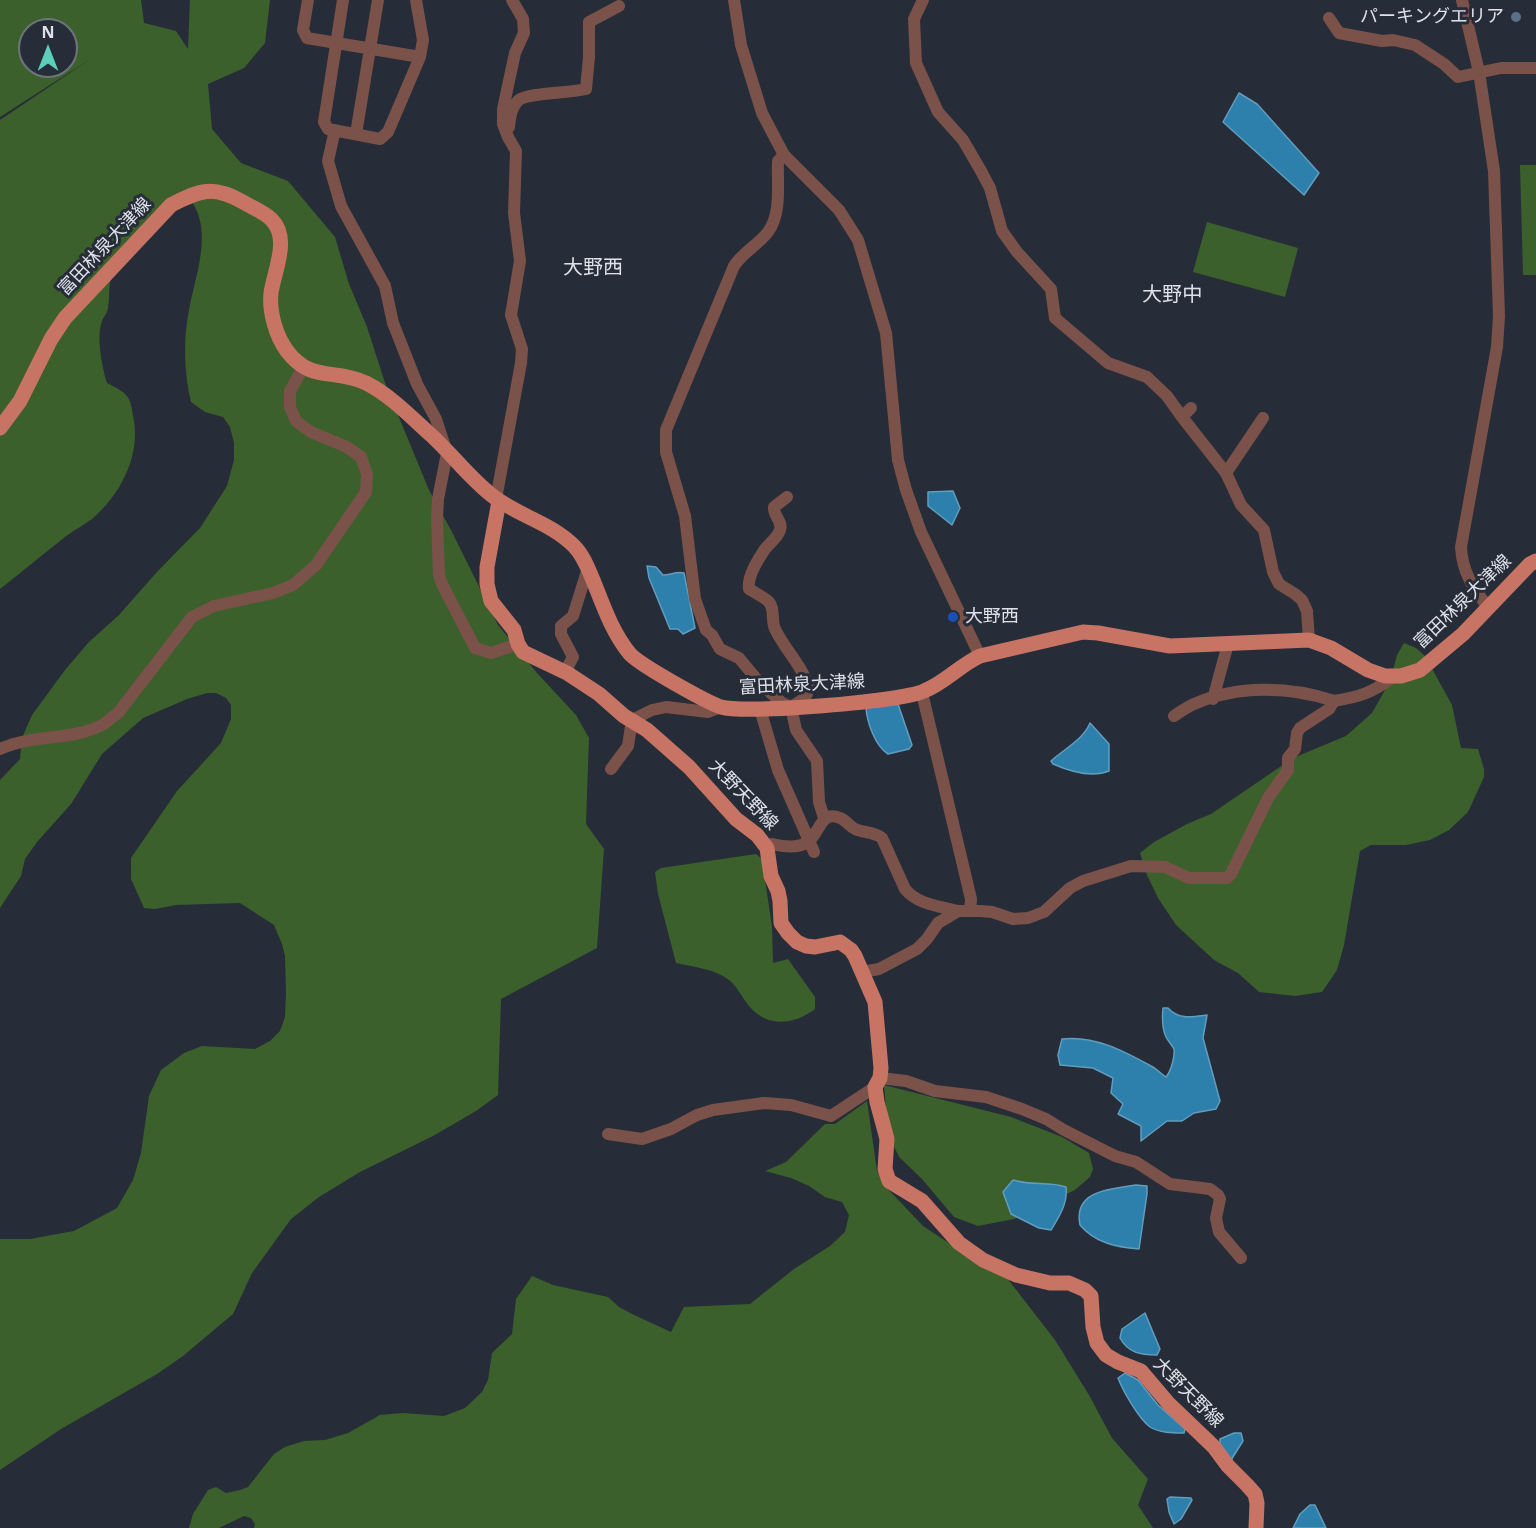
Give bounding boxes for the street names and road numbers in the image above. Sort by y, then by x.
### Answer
street label: 富田林泉大津線 [54,194,156,300]
street label: 富田林泉大津線 [1410,550,1516,654]
street label: 富田林泉大津線 [739,671,865,699]
street label: 大野天野線 [704,755,782,835]
street label: 大野天野線 [1149,1354,1227,1432]

